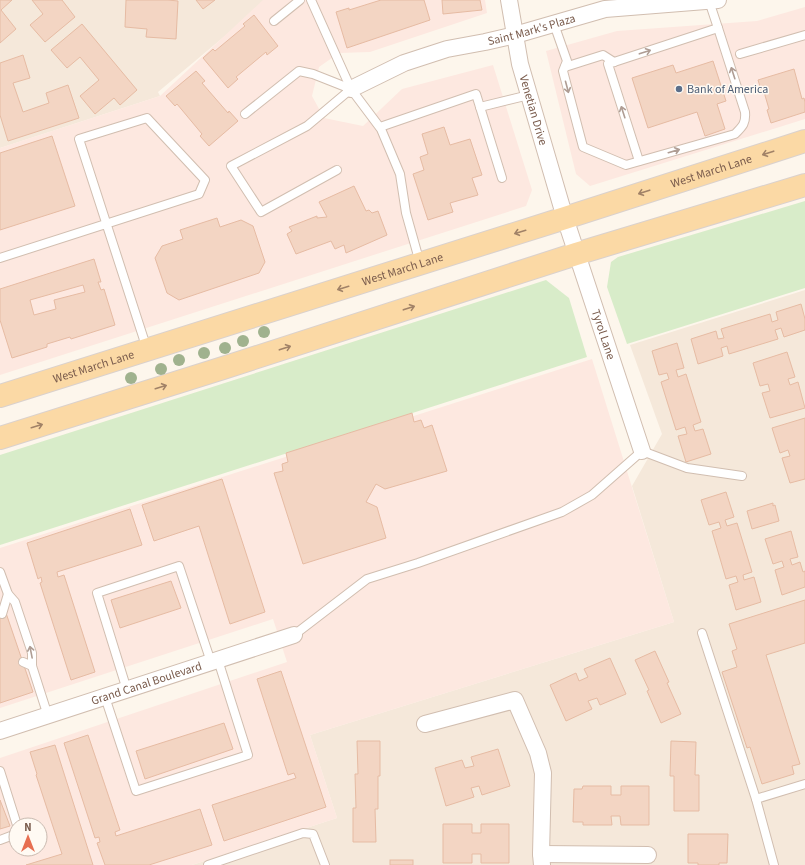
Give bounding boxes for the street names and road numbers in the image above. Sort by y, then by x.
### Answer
street label: Saint Mark's Plaza [486,9,577,50]
street label: Venetian Drive [515,73,552,147]
street label: West March Lane [669,150,754,192]
street label: West March Lane [360,248,445,290]
street label: Tyrol Lane [587,307,620,362]
street label: West March Lane [51,346,136,387]
street label: Grand Canal Boulevard [89,657,204,709]

